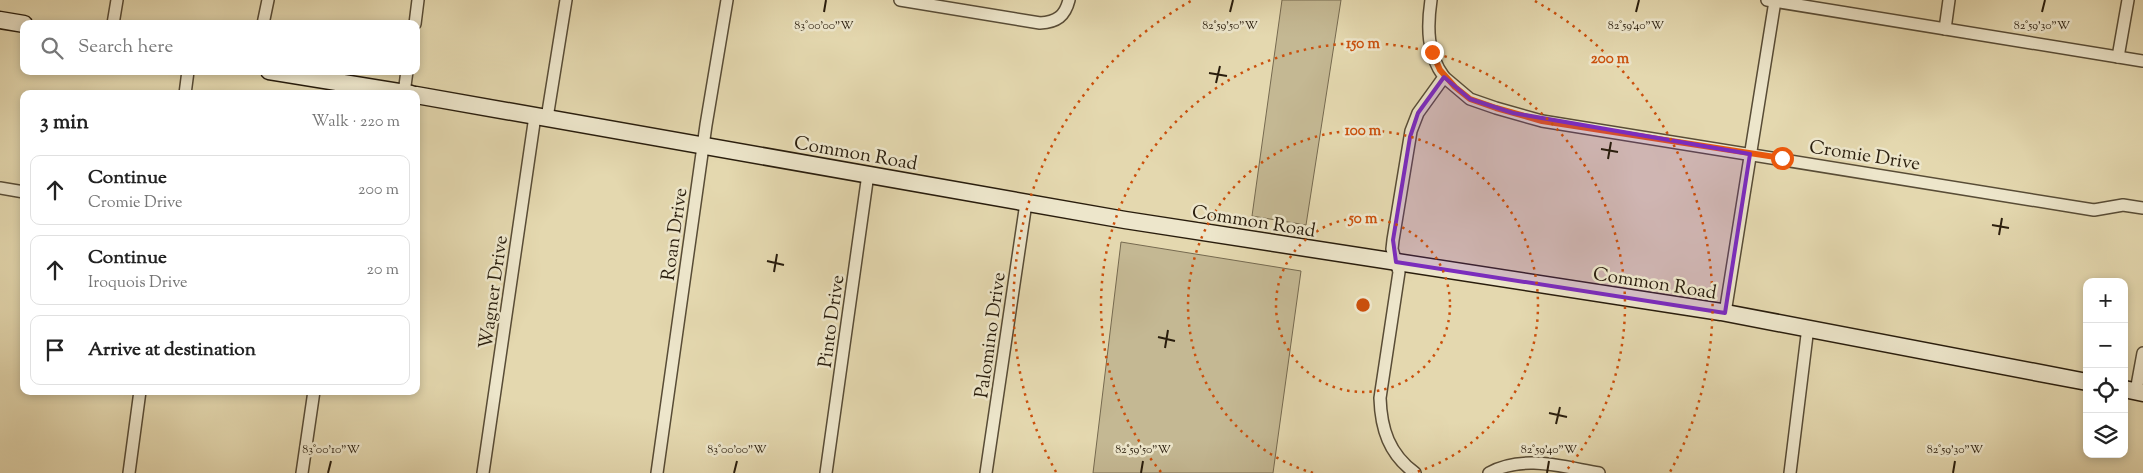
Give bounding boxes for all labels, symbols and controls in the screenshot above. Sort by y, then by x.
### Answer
text: 83°00'00"W [794,17,854,35]
text: 82°59'50"W [1202,17,1259,35]
text: 82°59'40"W [1608,17,1665,35]
text: 82°59'30"W [2014,17,2071,35]
search box [20,20,420,75]
icon: search [38,34,66,62]
text: Search here [78,34,173,61]
text: 150 m [1346,34,1380,55]
route end [1421,41,1444,64]
text: 200 m [1591,49,1630,70]
text: 3 min [40,108,89,138]
text: Walk · 220 m [312,111,400,134]
text: 100 m [1345,121,1382,142]
street label: Common Road [792,130,920,179]
street label: Cromie Drive [1807,134,1922,179]
route start [1771,147,1794,170]
text: Continue [88,165,167,192]
icon: ahead [41,176,69,204]
text: 200 m [358,179,399,202]
street label: Roan Drive [656,186,695,282]
text: Cromie Drive [88,192,182,215]
street label: Common Road [1190,199,1318,246]
text: 50 m [1348,209,1378,230]
street label: Wagner Drive [473,234,516,351]
text: Continue [88,245,167,272]
icon: ahead [41,256,69,284]
text: 20 m [366,259,399,282]
street label: Common Road [1591,261,1719,308]
street label: Palomino Drive [969,270,1014,400]
text: Iroquois Drive [88,272,188,295]
street label: Pinto Drive [813,273,852,370]
map controls [2083,278,2128,458]
button: + [2083,278,2128,323]
centre of rings [1354,296,1372,314]
button: − [2083,323,2128,368]
icon: arrive [41,336,69,364]
text: Arrive at destination [88,337,256,364]
button: locate [2083,368,2128,413]
button: layers [2083,413,2128,458]
text: 83°00'10"W [302,441,360,459]
text: 83°00'00"W [707,441,767,459]
text: 82°59'50"W [1115,441,1172,459]
text: 82°59'40"W [1521,441,1578,459]
text: 82°59'30"W [1927,441,1984,459]

